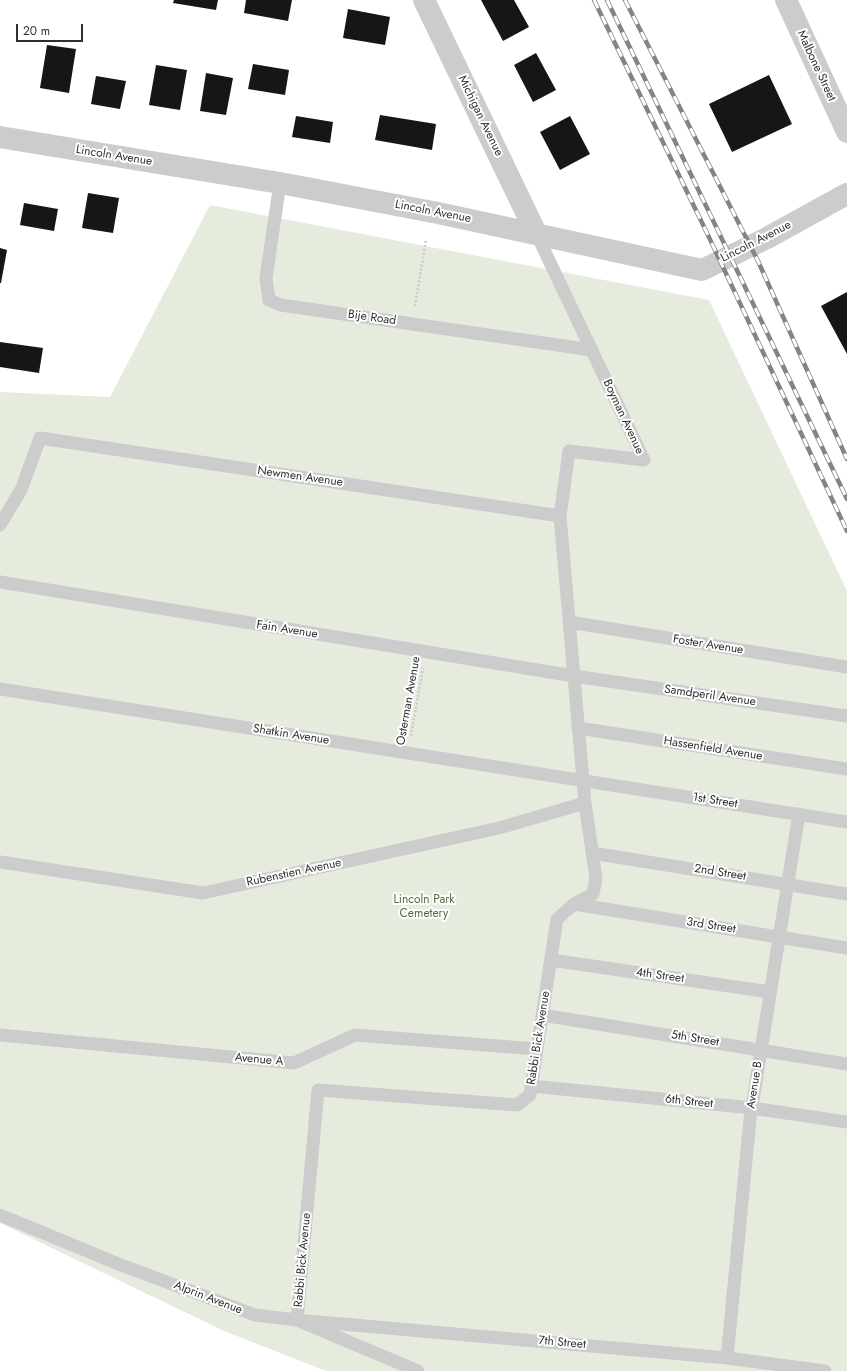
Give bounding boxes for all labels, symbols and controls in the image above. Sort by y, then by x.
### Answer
scale bar [18,16,85,42]
text: 20 m [23,22,50,40]
street label: Malbone Street [793,28,839,104]
street label: Michigan Avenue [454,73,506,159]
street label: Lincoln Avenue [75,143,153,169]
street label: Lincoln Avenue [394,198,472,226]
street label: Lincoln Avenue [718,218,794,266]
street label: Bije Road [347,307,397,329]
street label: Boyman Avenue [599,377,647,457]
street label: Newmen Avenue [256,464,344,490]
street label: Fain Avenue [255,618,319,642]
street label: Foster Avenue [672,632,744,658]
street label: Osterman Avenue [394,655,424,747]
street label: Samdperil Avenue [663,682,757,710]
street label: Shatkin Avenue [252,722,330,748]
street label: Hassenfield Avenue [663,734,763,764]
street label: 1st Street [691,790,739,812]
street label: Rubenstien Avenue [245,856,343,890]
street label: 2nd Street [693,862,747,884]
park label: Lincoln Park Cemetery [393,893,455,921]
street label: 3rd Street [685,915,737,937]
street label: 4th Street [635,966,685,986]
street label: Rabbi Bick Avenue [524,990,554,1086]
street label: 5th Street [670,1028,720,1050]
street label: Avenue A [234,1051,284,1069]
street label: Avenue B [744,1060,766,1110]
street label: 6th Street [664,1092,714,1112]
street label: Rabbi Bick Avenue [292,1212,314,1308]
street label: Alprin Avenue [172,1278,244,1318]
street label: 7th Street [538,1334,586,1352]

